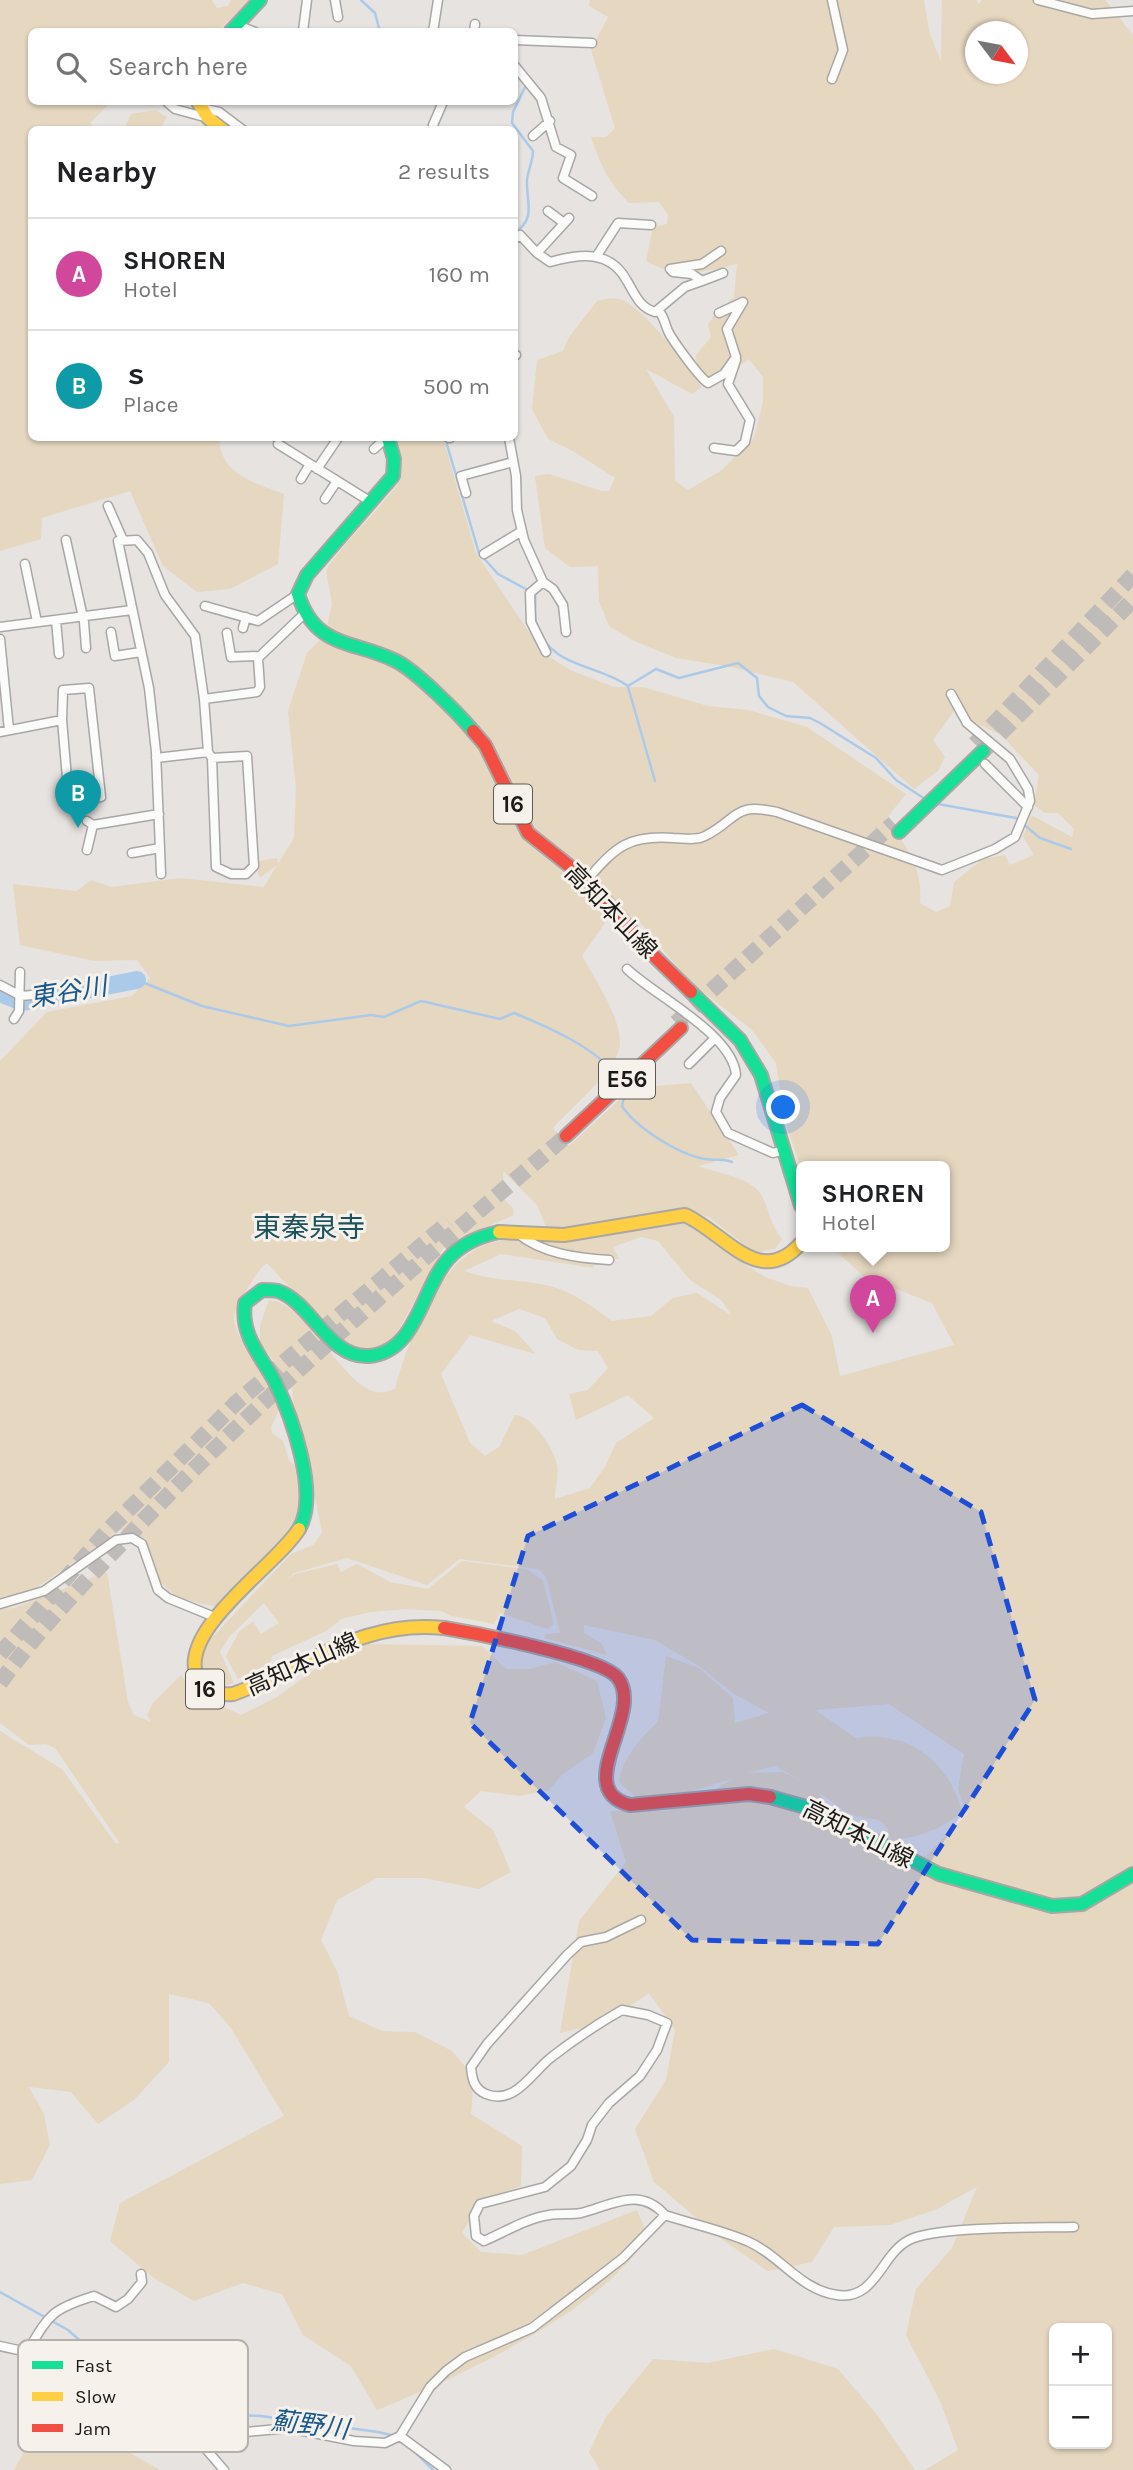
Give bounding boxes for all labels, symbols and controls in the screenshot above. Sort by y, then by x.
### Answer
north arrow [965,21,1028,84]
search box [28,28,518,105]
icon: search [52,48,90,86]
text: Search here [108,51,248,82]
text: Nearby [56,154,156,190]
text: 2 results [398,158,490,185]
text: SHOREN [123,245,226,276]
text: A [72,261,86,288]
text: 160 m [429,261,490,288]
text: Hotel [123,276,178,303]
text: ｓ [123,360,149,391]
text: B [72,373,86,400]
text: 500 m [423,373,490,400]
text: Place [123,391,179,418]
pin: B [55,770,101,828]
road number: 16 [494,784,532,824]
street label: 高知本山線 [559,858,663,964]
water label: 東谷川 [27,970,112,1013]
road number: E56 [599,1060,655,1098]
your location [766,1090,800,1124]
popup [796,1161,950,1252]
text: SHOREN [821,1178,925,1209]
text: Hotel [821,1209,876,1236]
district label: 東秦泉寺 [253,1211,365,1244]
pin: A [850,1275,896,1333]
street label: 高知本山線 [241,1627,363,1701]
road number: 16 [186,1670,224,1708]
street label: 高知本山線 [798,1794,918,1874]
map controls [1049,2323,1112,2449]
button: + [1049,2323,1112,2386]
legend [18,2340,248,2452]
text: Fast [75,2355,112,2377]
text: Slow [75,2386,116,2408]
button: − [1049,2386,1112,2449]
water label: 薊野川 [269,2405,354,2446]
text: Jam [75,2418,111,2440]

